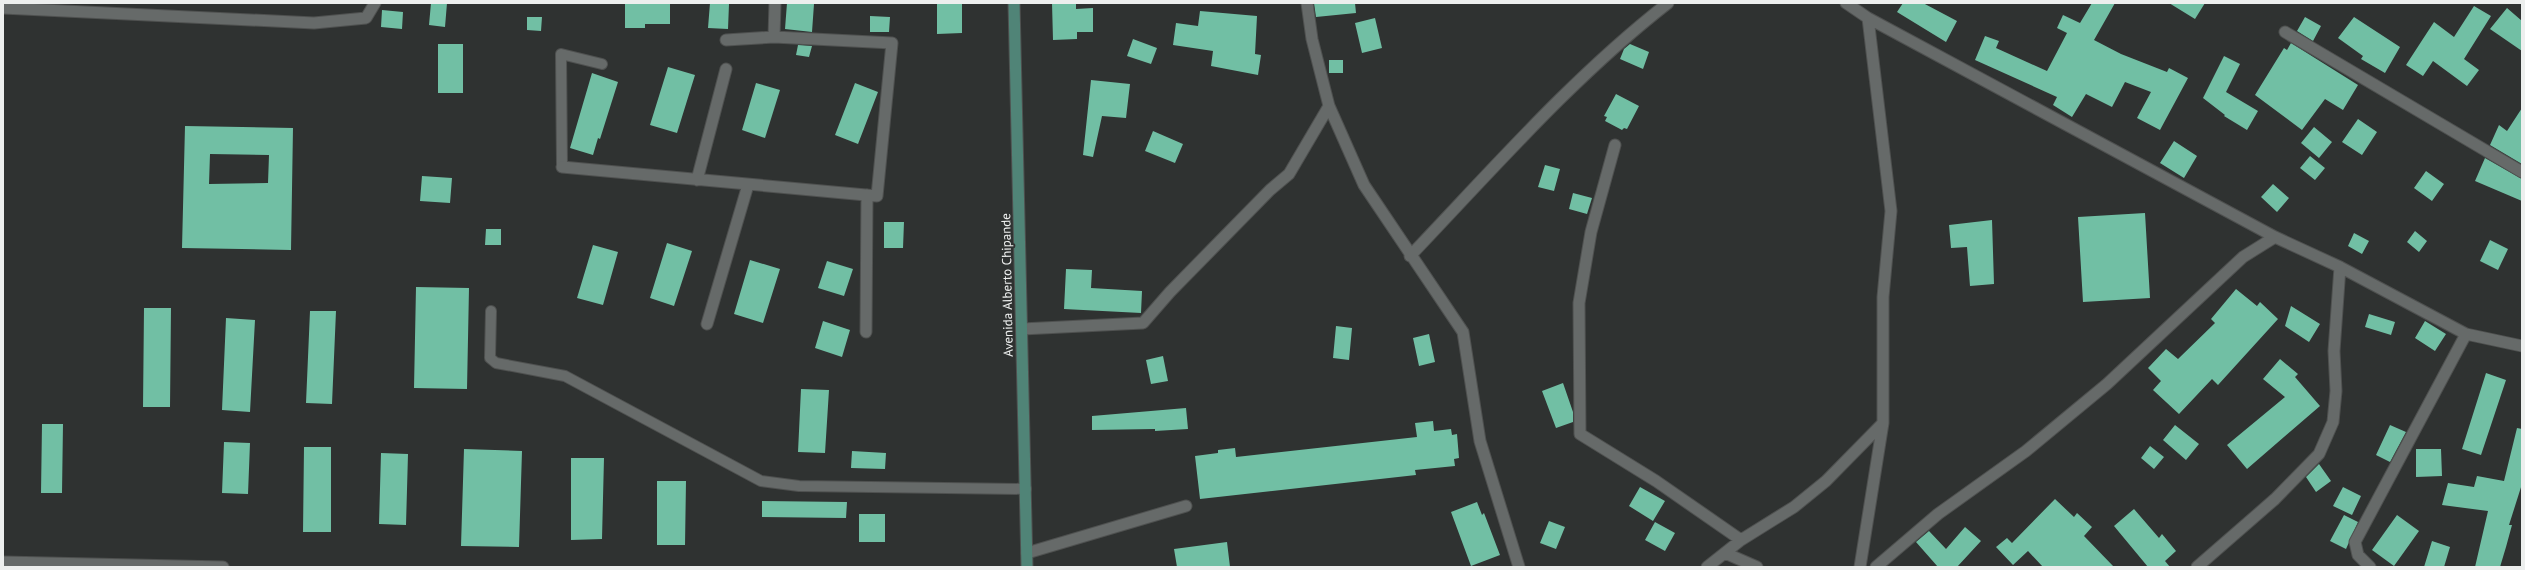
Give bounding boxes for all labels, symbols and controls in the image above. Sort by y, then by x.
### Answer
street label: Avenida Alberto Chipande [997,213,1017,357]

